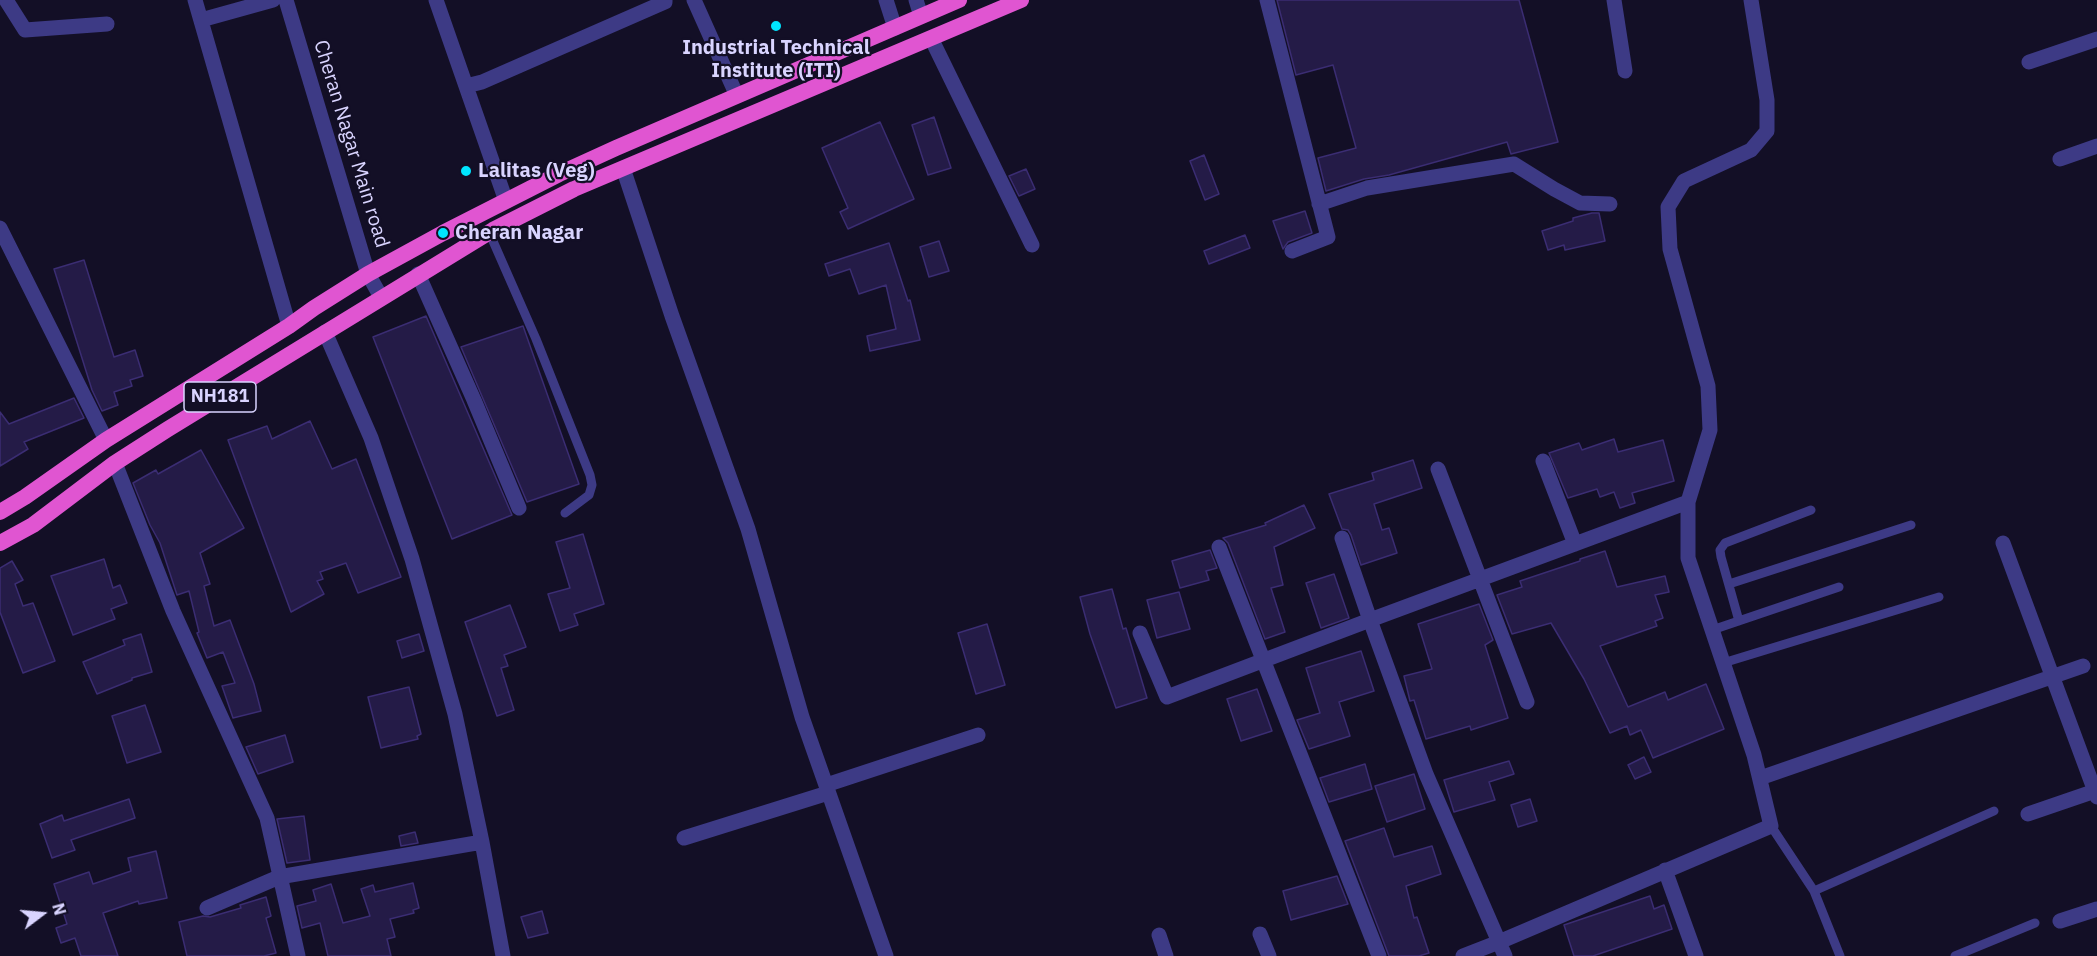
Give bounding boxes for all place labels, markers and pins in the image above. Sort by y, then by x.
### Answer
marker: Industrial Technical Institute (ITI) [769,19,783,33]
place label: Industrial Technical Institute (ITI) [682,36,870,83]
place label: Lalitas (Veg) [478,159,595,183]
marker: Lalitas (Veg) [459,164,473,178]
place label: Cheran Nagar [455,221,583,245]
marker: Cheran Nagar [436,226,450,240]

